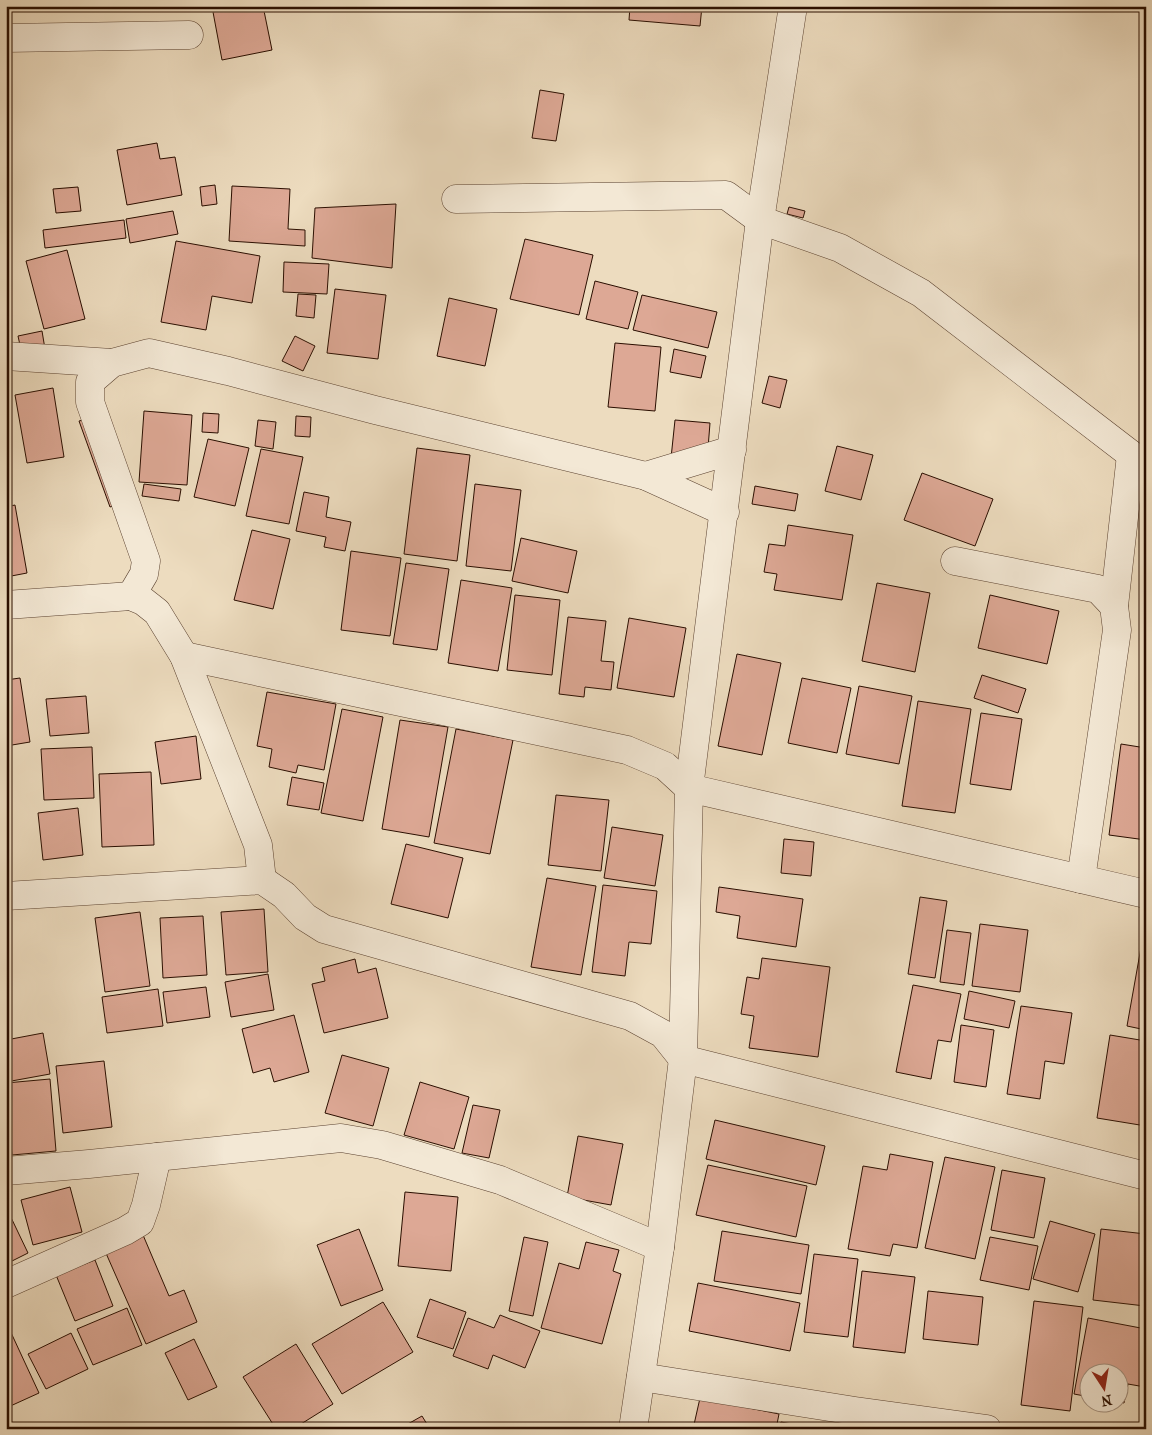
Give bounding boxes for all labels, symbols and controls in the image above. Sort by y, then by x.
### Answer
north arrow [1080,1362,1130,1412]
text: N [1099,1391,1114,1410]

